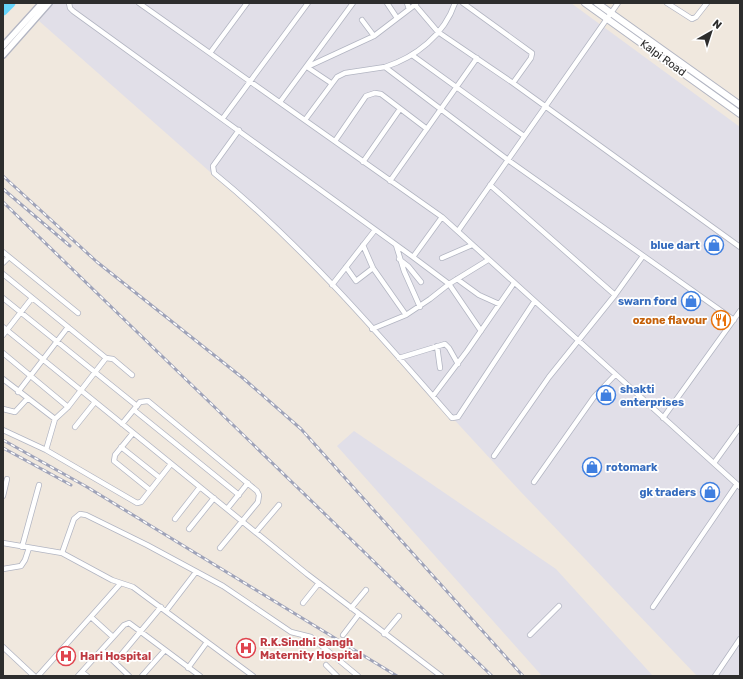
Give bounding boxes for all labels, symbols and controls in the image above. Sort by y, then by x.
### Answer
north arrow [691,12,731,52]
text: N [710,17,724,32]
street label: Kalpi Road [638,37,688,79]
shop icon: blue dart [703,234,725,256]
place label: blue dart [650,239,700,252]
shop icon: swarn ford [680,290,702,312]
place label: swarn ford [618,295,677,308]
restaurant icon: ozone flavour [710,309,732,331]
place label: ozone flavour [633,314,707,327]
place label: shakti enterprises [620,383,684,409]
shop icon: shakti enterprises [595,384,617,406]
shop icon: rotomark [581,456,603,478]
place label: rotomark [606,461,658,474]
shop icon: gk traders [699,481,721,503]
place label: gk traders [639,486,696,499]
place label: R.K.Sindhi Sangh Maternity Hospital [260,636,362,662]
hospital icon: R.K.Sindhi Sangh Maternity Hospital [235,637,257,659]
hospital icon: Hari Hospital [55,645,77,667]
place label: Hari Hospital [80,650,151,663]

